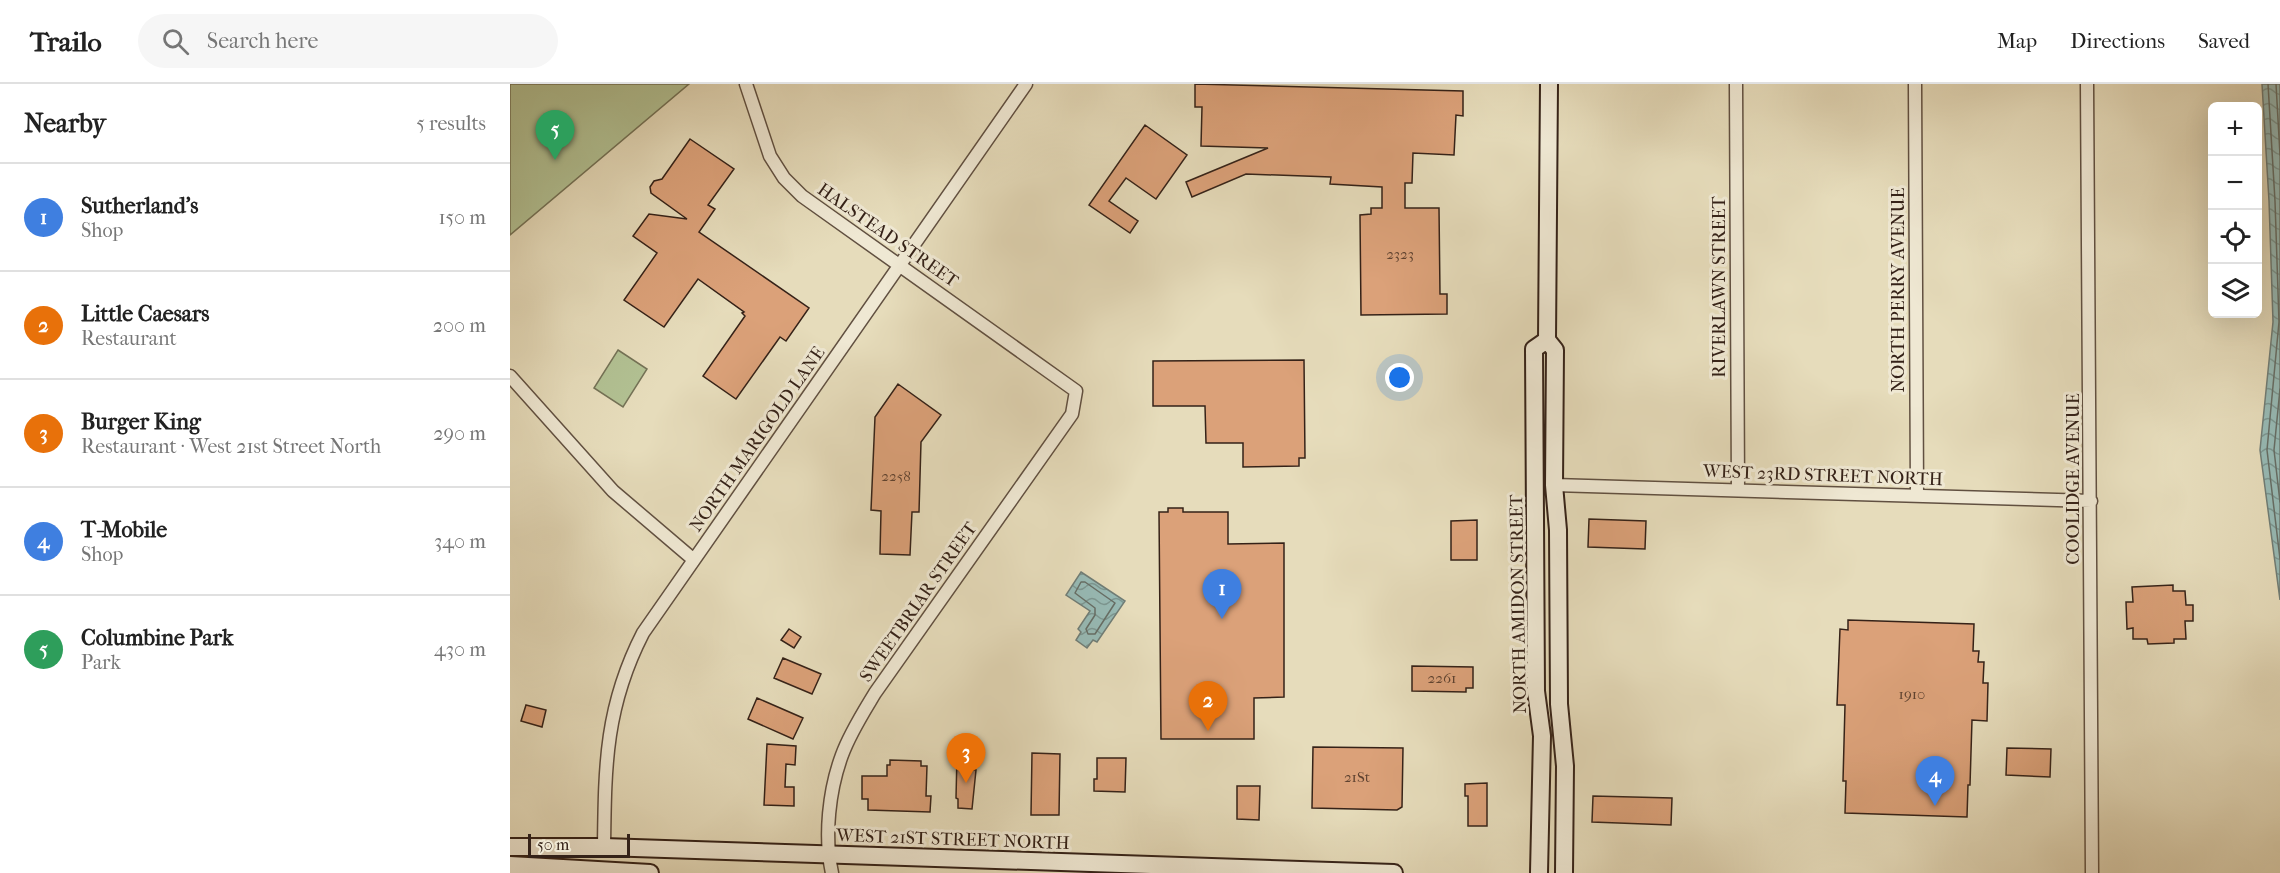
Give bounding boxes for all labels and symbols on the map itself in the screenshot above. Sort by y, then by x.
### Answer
pin: 5 [536,110,574,160]
street label: HALSTEAD STREET [813,179,963,292]
street label: NORTH PERRY AVENUE [1888,187,1909,393]
street label: RIVERLAWN STREET [1709,196,1730,378]
house number: 2323 [1386,245,1414,263]
street label: NORTH MARIGOLD LANE [685,343,829,536]
your location [1385,363,1414,392]
street label: COOLIDGE AVENUE [2063,393,2084,565]
street label: WEST 23RD STREET NORTH [1702,461,1943,490]
house number: 2258 [881,467,911,485]
street label: NORTH AMIDON STREET [1506,493,1531,714]
street label: SWEETBRIAR STREET [855,518,982,686]
pin: 1 [1202,570,1242,619]
house number: 2261 [1428,669,1456,687]
pin: 2 [1188,682,1228,731]
house number: 1910 [1899,685,1925,703]
pin: 3 [946,734,986,783]
pin: 4 [1916,756,1954,806]
house number: 21St [1344,768,1371,786]
street label: WEST 21ST STREET NORTH [835,825,1070,854]
scale bar [528,831,630,858]

